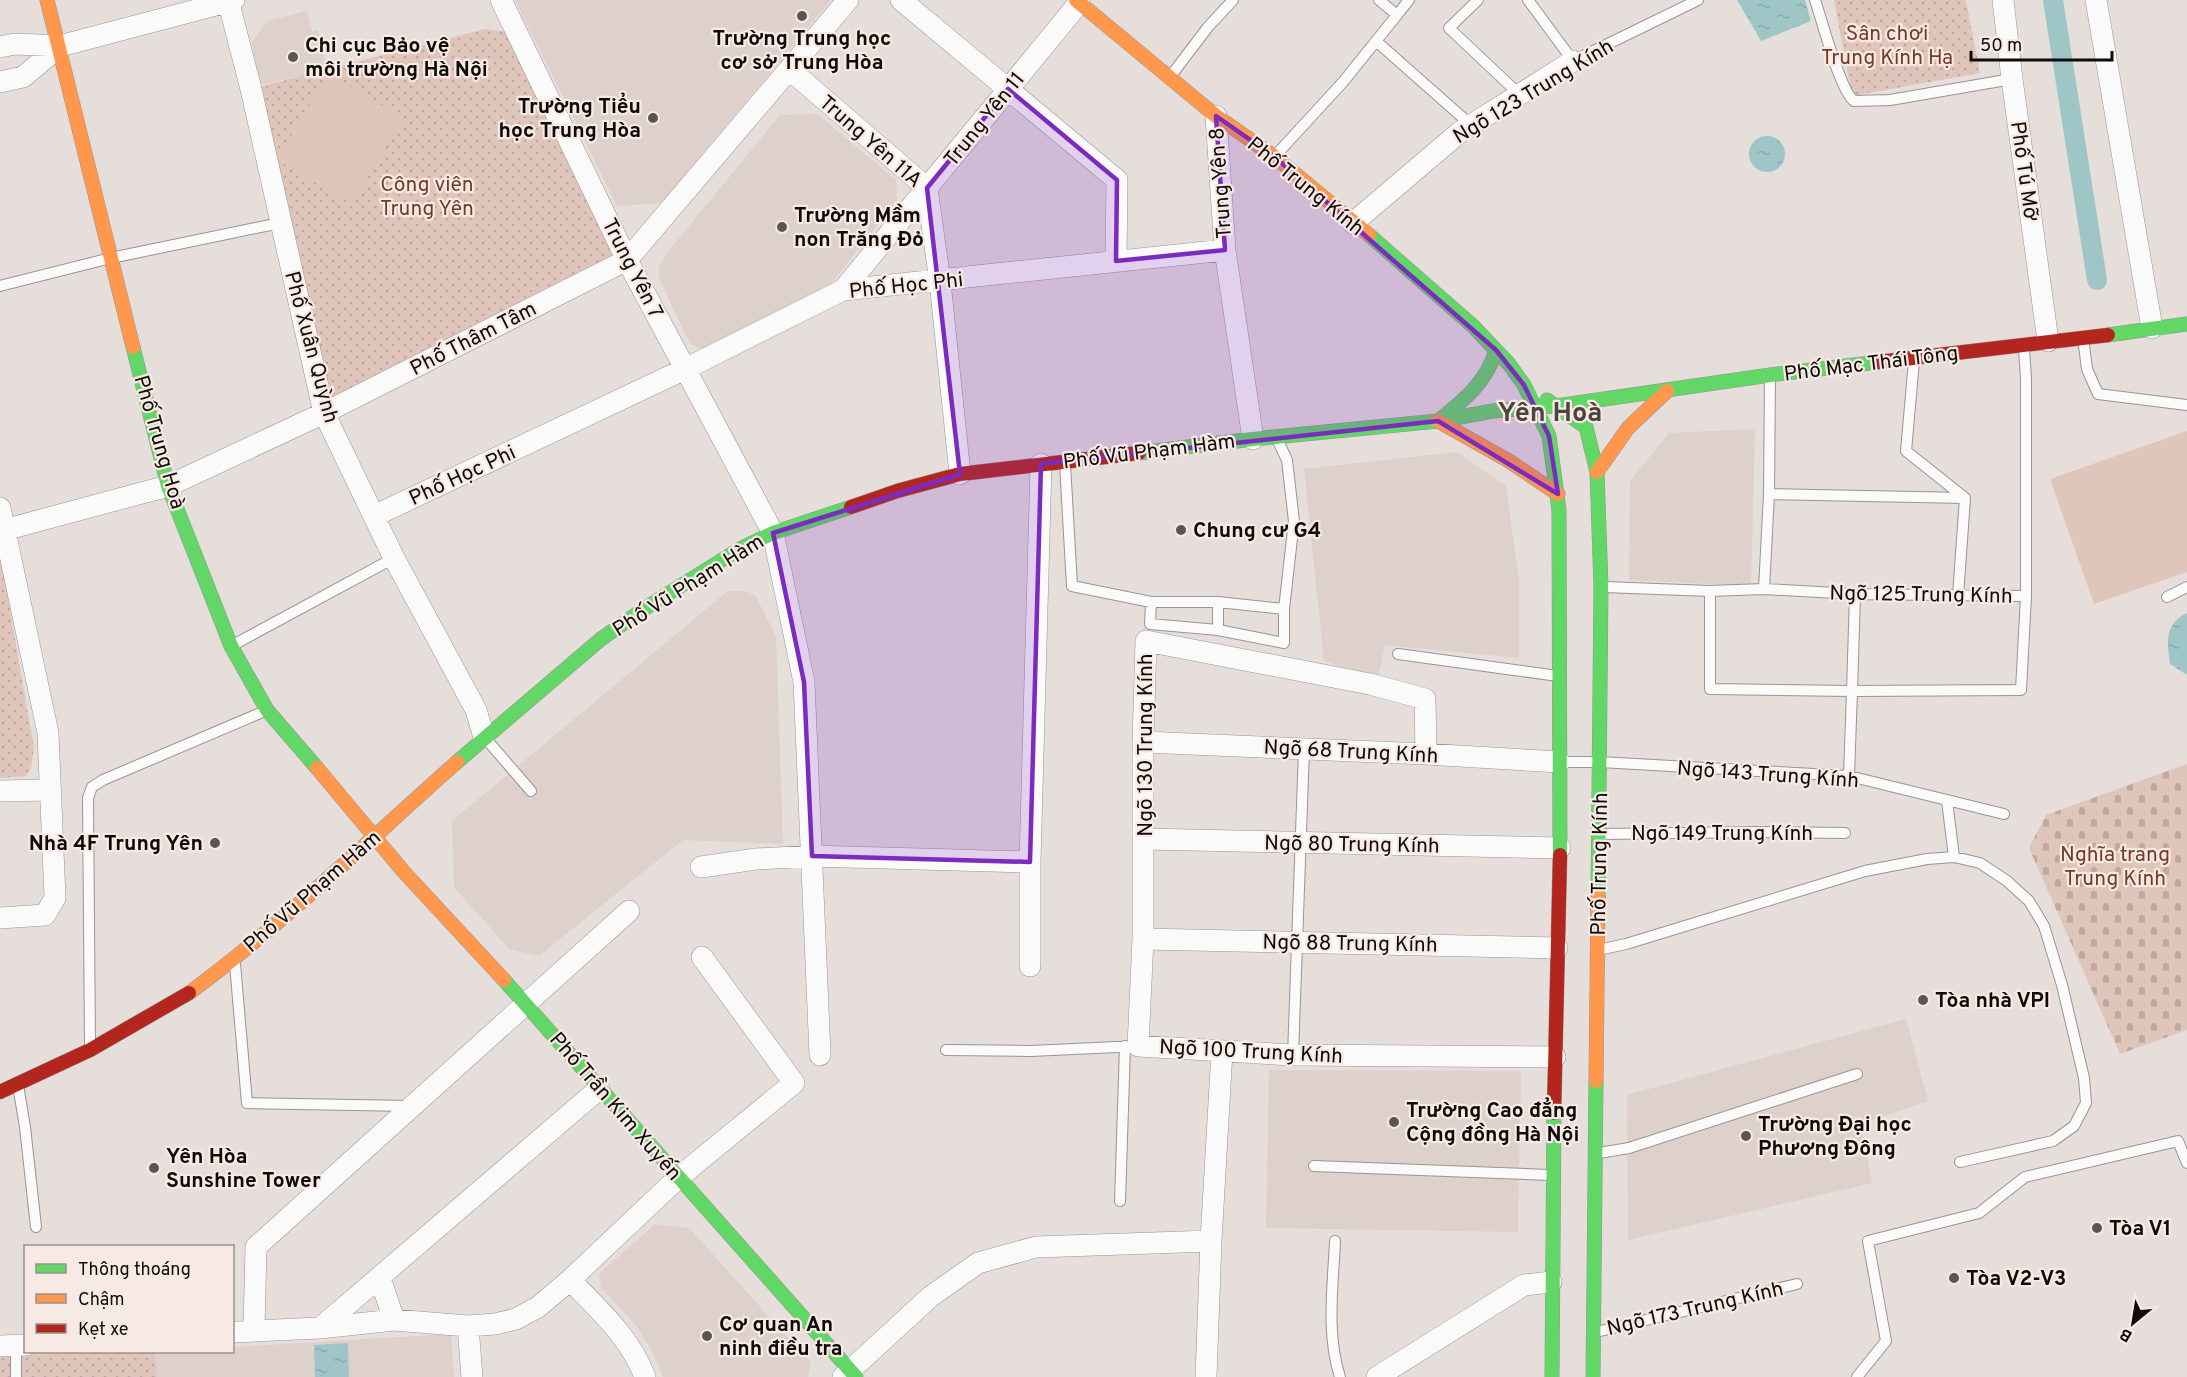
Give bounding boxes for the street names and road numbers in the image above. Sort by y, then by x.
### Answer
street label: Ngõ 123 Trung Kính [1448,34,1619,151]
street label: Trung Yên 11 [939,67,1032,173]
street label: Trung Yên 11A [813,90,927,194]
street label: Phố Tú Mỡ [2003,120,2044,223]
street label: Trung Yên 8 [1204,126,1239,239]
street label: Phố Trung Kính [1241,132,1369,243]
street label: Trung Yên 7 [595,214,668,323]
street label: Phố Học Phi [848,267,965,306]
street label: Phố Xuân Quỳnh [277,268,344,426]
street label: Phố Thâm Tâm [406,296,541,383]
street label: Phố Mạc Thái Tông [1782,340,1960,389]
street label: Phố Trung Hoà [127,372,191,512]
street label: Phố Vũ Phạm Hàm [1061,429,1237,476]
street label: Phố Học Phi [405,440,520,513]
street label: Phố Vũ Phạm Hàm [608,529,770,644]
street label: Ngõ 125 Trung Kính [1829,580,2013,611]
street label: Ngõ 130 Trung Kính [1133,653,1160,837]
street label: Ngõ 68 Trung Kính [1263,734,1439,771]
street label: Ngõ 143 Trung Kính [1676,756,1860,795]
street label: Phố Trung Kính [1586,792,1615,936]
street label: Ngõ 149 Trung Kính [1631,821,1813,848]
street label: Phố Vũ Phạm Hàm [239,825,387,959]
street label: Ngõ 80 Trung Kính [1264,830,1440,861]
street label: Ngõ 88 Trung Kính [1262,929,1438,960]
street label: Phố Trần Kim Xuyến [543,1027,687,1187]
street label: Ngõ 100 Trung Kính [1158,1034,1344,1071]
street label: Ngõ 173 Trung Kính [1604,1276,1786,1343]

